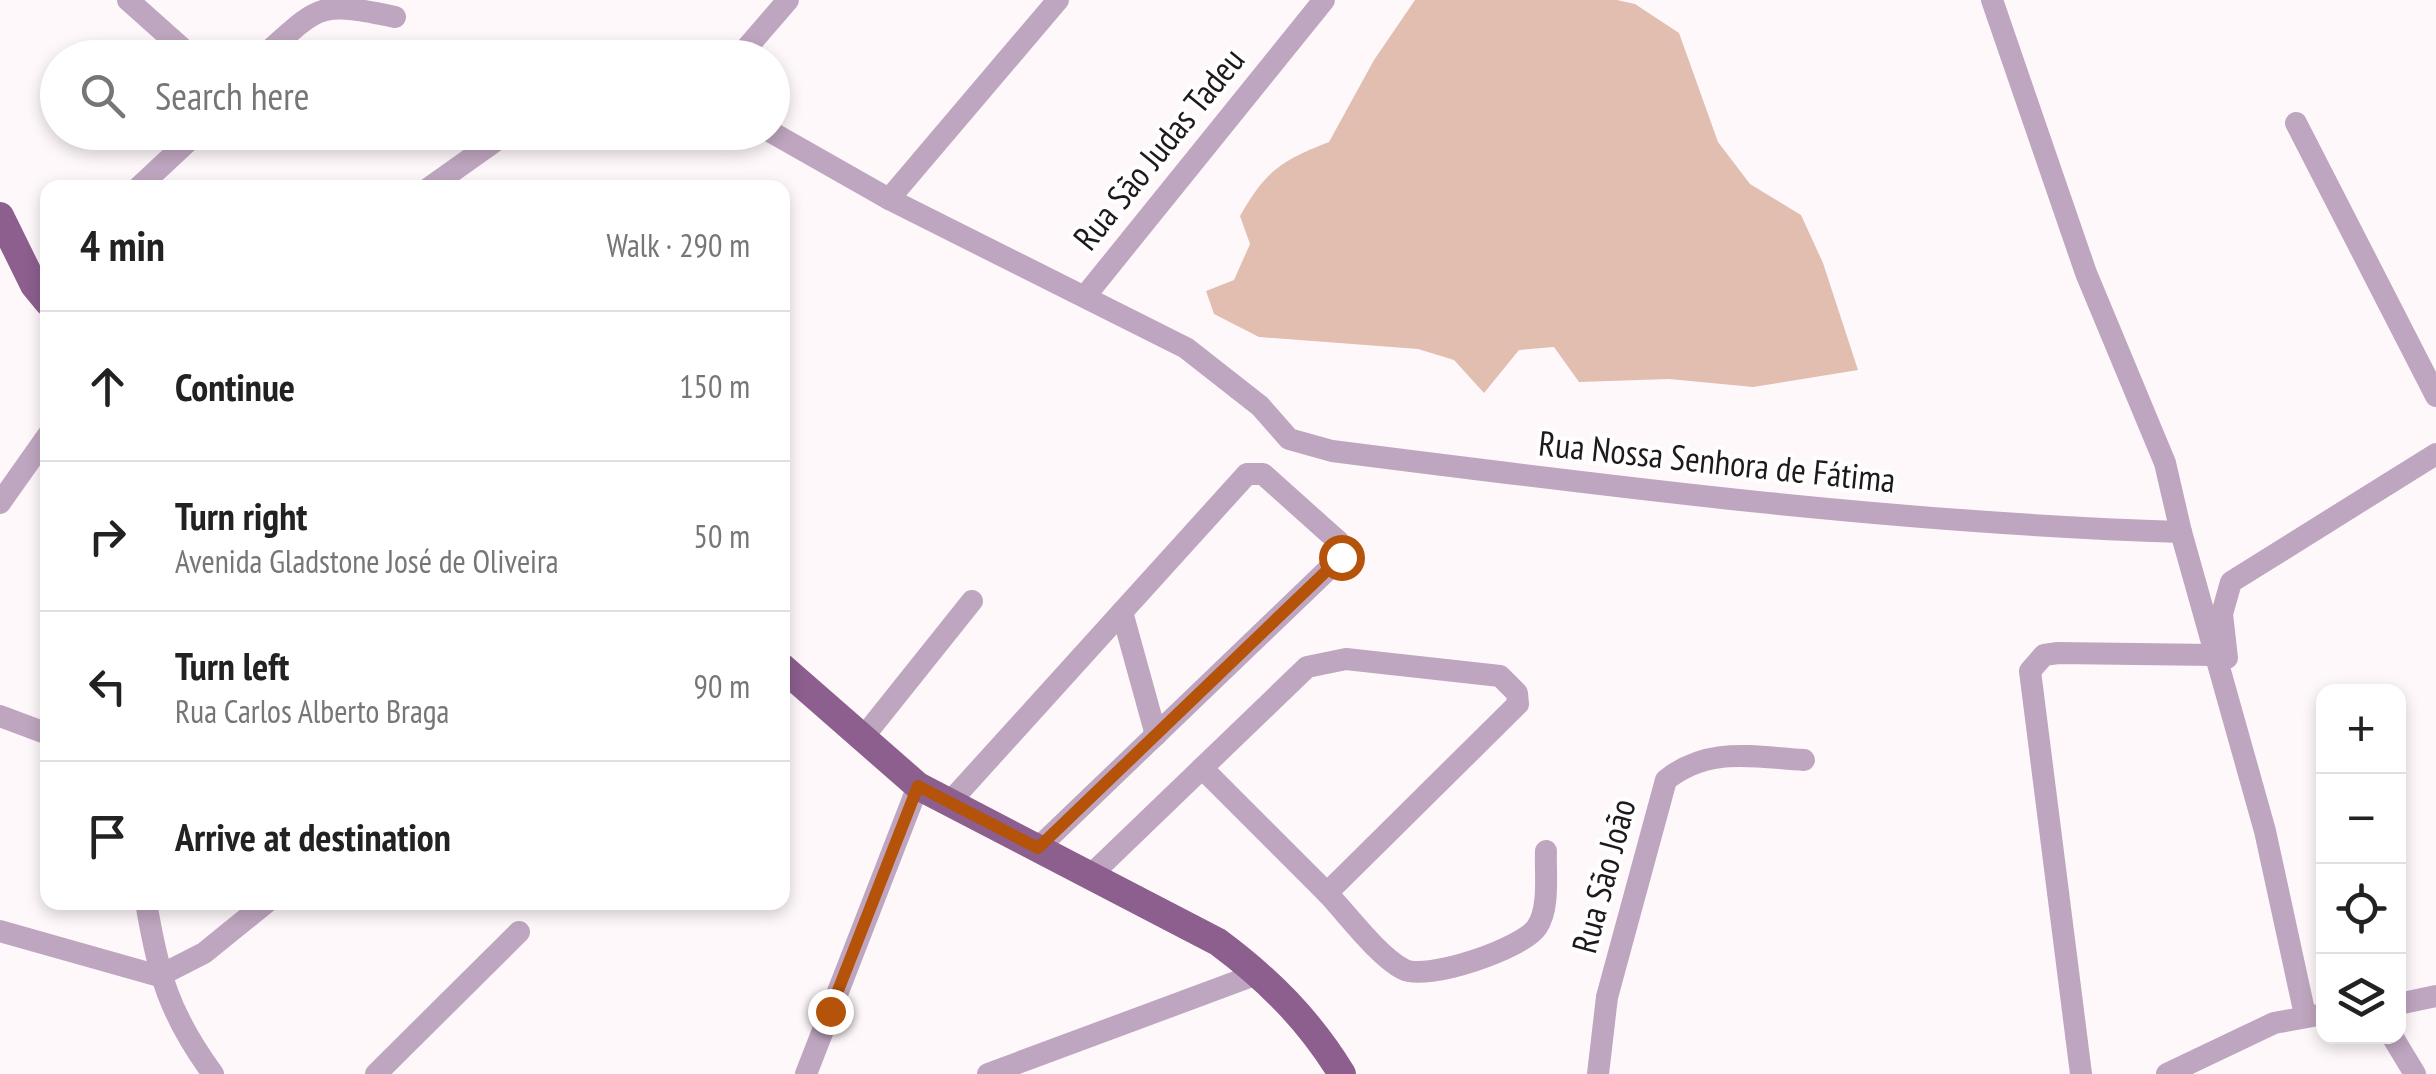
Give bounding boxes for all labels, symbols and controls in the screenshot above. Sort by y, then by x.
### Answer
street label: Rua São Judas Tadeu [1062,38,1254,259]
search box [40,40,790,150]
icon: search [75,68,130,123]
text: Search here [155,71,309,120]
text: 4 min [80,218,165,273]
text: Walk · 290 m [606,224,750,266]
icon: ahead [80,359,135,414]
text: Continue [175,362,295,411]
text: 150 m [679,365,750,407]
street label: Rua Nossa Senhora de Fátima [1537,419,1898,503]
text: Turn right [175,491,307,540]
icon: right [80,509,135,564]
text: 50 m [694,515,750,557]
route start [1319,535,1365,581]
text: Avenida Gladstone José de Oliveira [175,540,559,582]
text: Turn left [175,641,289,690]
icon: left [80,659,135,714]
text: 90 m [694,665,750,707]
map controls [2316,684,2406,1044]
button: + [2316,684,2406,774]
text: Rua Carlos Alberto Braga [175,690,449,732]
button: − [2316,774,2406,864]
street label: Rua São João [1560,794,1646,958]
icon: arrive [80,809,135,864]
text: Arrive at destination [175,812,451,861]
button: locate [2316,864,2406,954]
button: layers [2316,954,2406,1044]
route end [808,989,854,1035]

